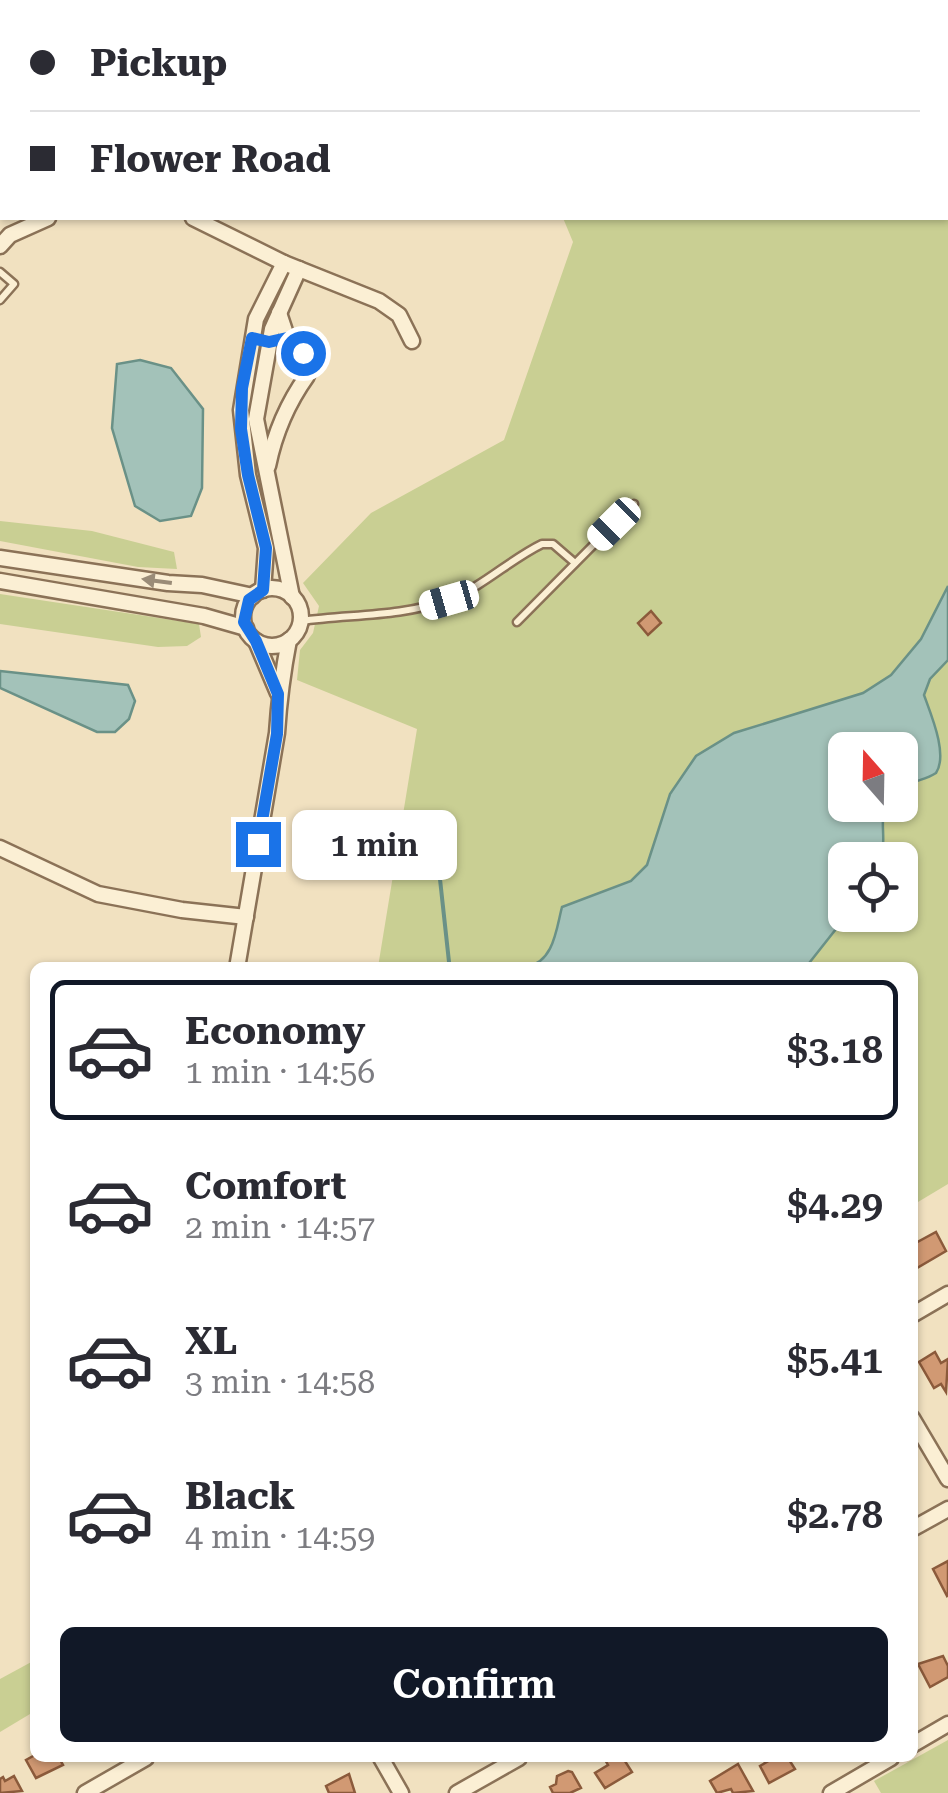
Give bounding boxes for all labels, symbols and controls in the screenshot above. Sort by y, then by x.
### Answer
text: Pickup [90,41,227,85]
text: Flower Road [90,137,331,181]
route start [281,331,326,376]
car [582,492,646,556]
one-way arrow [141,573,172,589]
car [416,577,482,623]
north arrow [828,732,918,822]
map controls [828,732,918,932]
callout: 1 min [293,809,458,879]
route end [236,822,281,867]
text: 1 min [330,826,419,864]
button: locate [828,842,918,932]
icon: car [65,1005,155,1095]
text: Economy [185,1009,365,1053]
text: $3.18 [787,1028,883,1072]
text: 1 min · 14:56 [185,1053,375,1091]
icon: car [65,1160,155,1250]
text: Comfort [185,1164,346,1208]
text: $4.29 [787,1183,883,1227]
text: 2 min · 14:57 [185,1208,375,1246]
icon: car [65,1315,155,1405]
text: XL [185,1319,237,1363]
text: $5.41 [787,1338,883,1382]
text: 3 min · 14:58 [185,1363,375,1401]
icon: car [65,1470,155,1560]
text: Black [185,1474,295,1518]
text: $2.78 [787,1493,883,1537]
text: 4 min · 14:59 [185,1518,375,1556]
button: Confirm [60,1627,888,1742]

